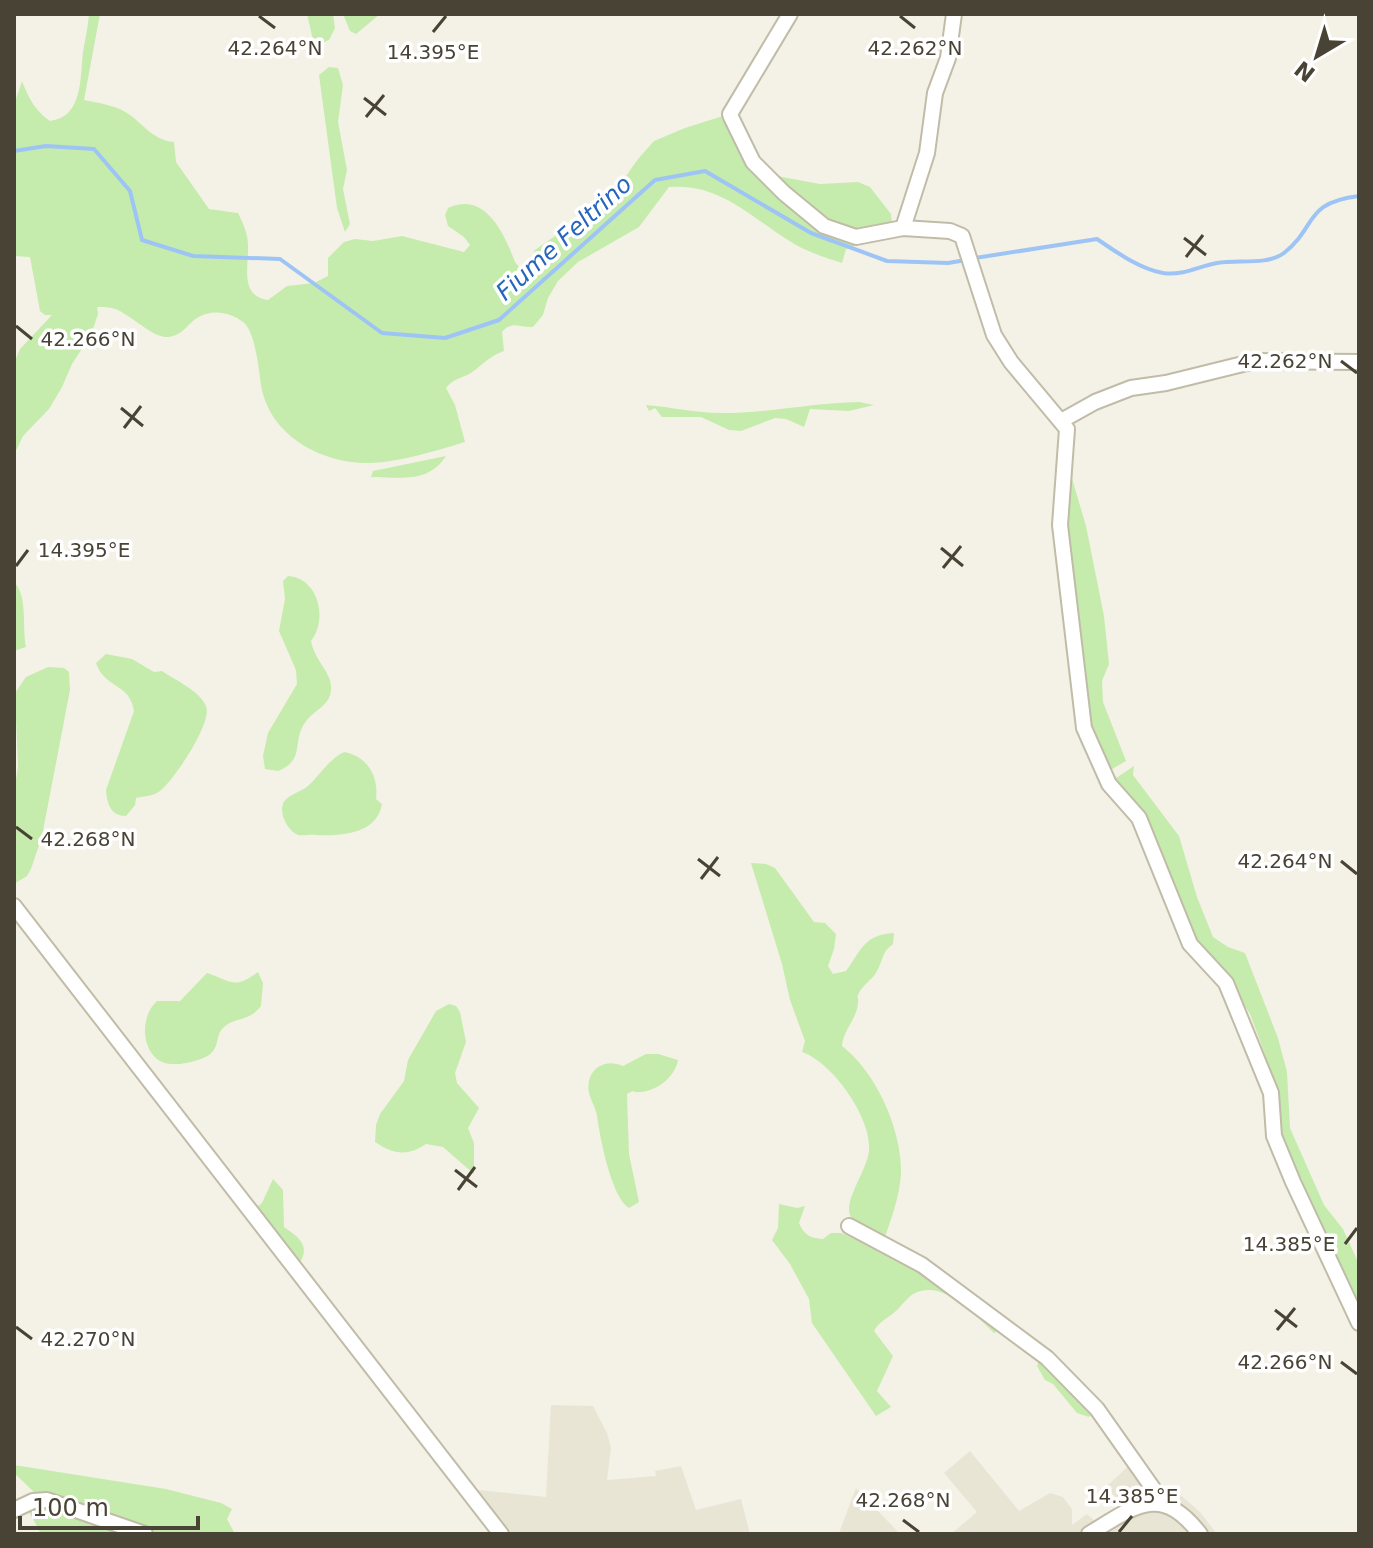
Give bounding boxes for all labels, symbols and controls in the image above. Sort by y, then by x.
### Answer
north arrow [1277,16,1357,96]
text: 42.264°N [228,36,322,60]
text: 42.262°N [868,36,962,60]
text: 14.395°E [387,40,479,64]
text: N [1290,56,1320,87]
water label: Fiume Feltrino [491,170,637,306]
text: 42.266°N [41,327,135,351]
text: 42.262°N [1238,349,1332,373]
text: 14.395°E [38,538,130,562]
text: 42.268°N [41,827,135,851]
text: 42.264°N [1238,849,1332,873]
text: 14.385°E [1243,1232,1335,1256]
text: 42.270°N [41,1327,135,1351]
text: 42.266°N [1238,1350,1332,1374]
scale bar [20,1480,198,1530]
text: 14.385°E [1086,1484,1178,1508]
text: 42.268°N [856,1488,950,1512]
text: 100 m [32,1494,109,1522]

